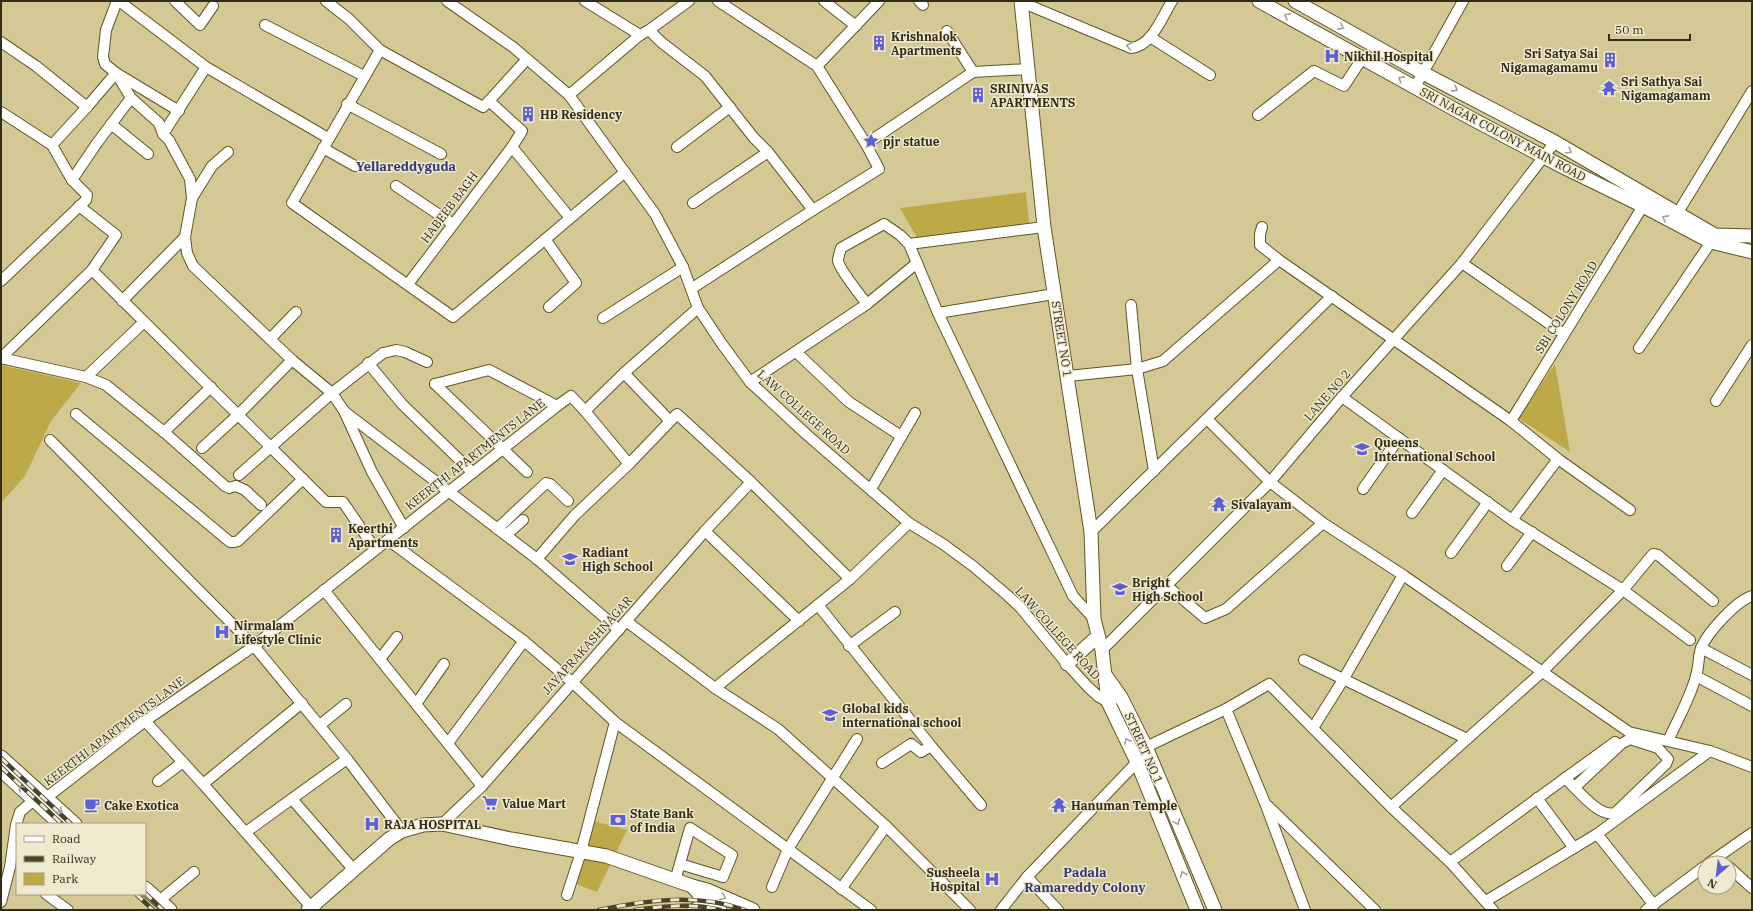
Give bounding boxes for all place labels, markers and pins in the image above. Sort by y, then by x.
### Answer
place label: Krishnalok Apartments [891,29,961,58]
building icon: Krishnalok Apartments [870,34,888,52]
place label: Sri Satya Sai Nigamagamamu [1501,46,1598,75]
hospital icon: Nikhil Hospital [1323,47,1341,65]
place label: Nikhil Hospital [1344,49,1433,64]
building icon: Sri Satya Sai Nigamagamamu [1601,51,1619,69]
place label: Sri Sathya Sai Nigamagamam [1621,74,1711,103]
temple icon: Sri Sathya Sai Nigamagamam [1600,79,1618,97]
place label: SRINIVAS APARTMENTS [990,81,1075,110]
building icon: SRINIVAS APARTMENTS [969,86,987,104]
building icon: HB Residency [519,105,537,123]
place label: HB Residency [540,107,622,122]
place icon: pjr statue [862,132,880,150]
place label: pjr statue [883,134,940,149]
place label: Queens International School [1374,435,1495,464]
school or university icon: Queens International School [1353,440,1371,458]
temple icon: Sivalayam [1210,495,1228,513]
place label: Sivalayam [1231,497,1292,512]
place label: Keerthi Apartments [348,521,418,550]
building icon: Keerthi Apartments [327,526,345,544]
place label: Radiant High School [582,545,653,574]
school or university icon: Radiant High School [561,550,579,568]
place label: Bright High School [1132,575,1203,604]
school or university icon: Bright High School [1111,580,1129,598]
place label: Nirmalam Lifestyle Clinic [234,618,322,647]
hospital icon: Nirmalam Lifestyle Clinic [213,623,231,641]
place label: Global kids international school [842,701,961,730]
school or university icon: Global kids international school [821,706,839,724]
supermarket icon: Value Mart [481,794,499,812]
cafe icon: Cake Exotica [83,796,101,814]
place label: Value Mart [502,796,566,811]
temple icon: Hanuman Temple [1050,796,1068,814]
place label: Cake Exotica [104,798,179,813]
place label: Hanuman Temple [1071,798,1177,813]
place label: State Bank of India [630,806,694,835]
bank icon: State Bank of India [609,811,627,829]
hospital icon: RAJA HOSPITAL [363,815,381,833]
place label: RAJA HOSPITAL [384,817,481,832]
place label: Susheela Hospital [926,865,980,894]
hospital icon: Susheela Hospital [983,870,1001,888]

